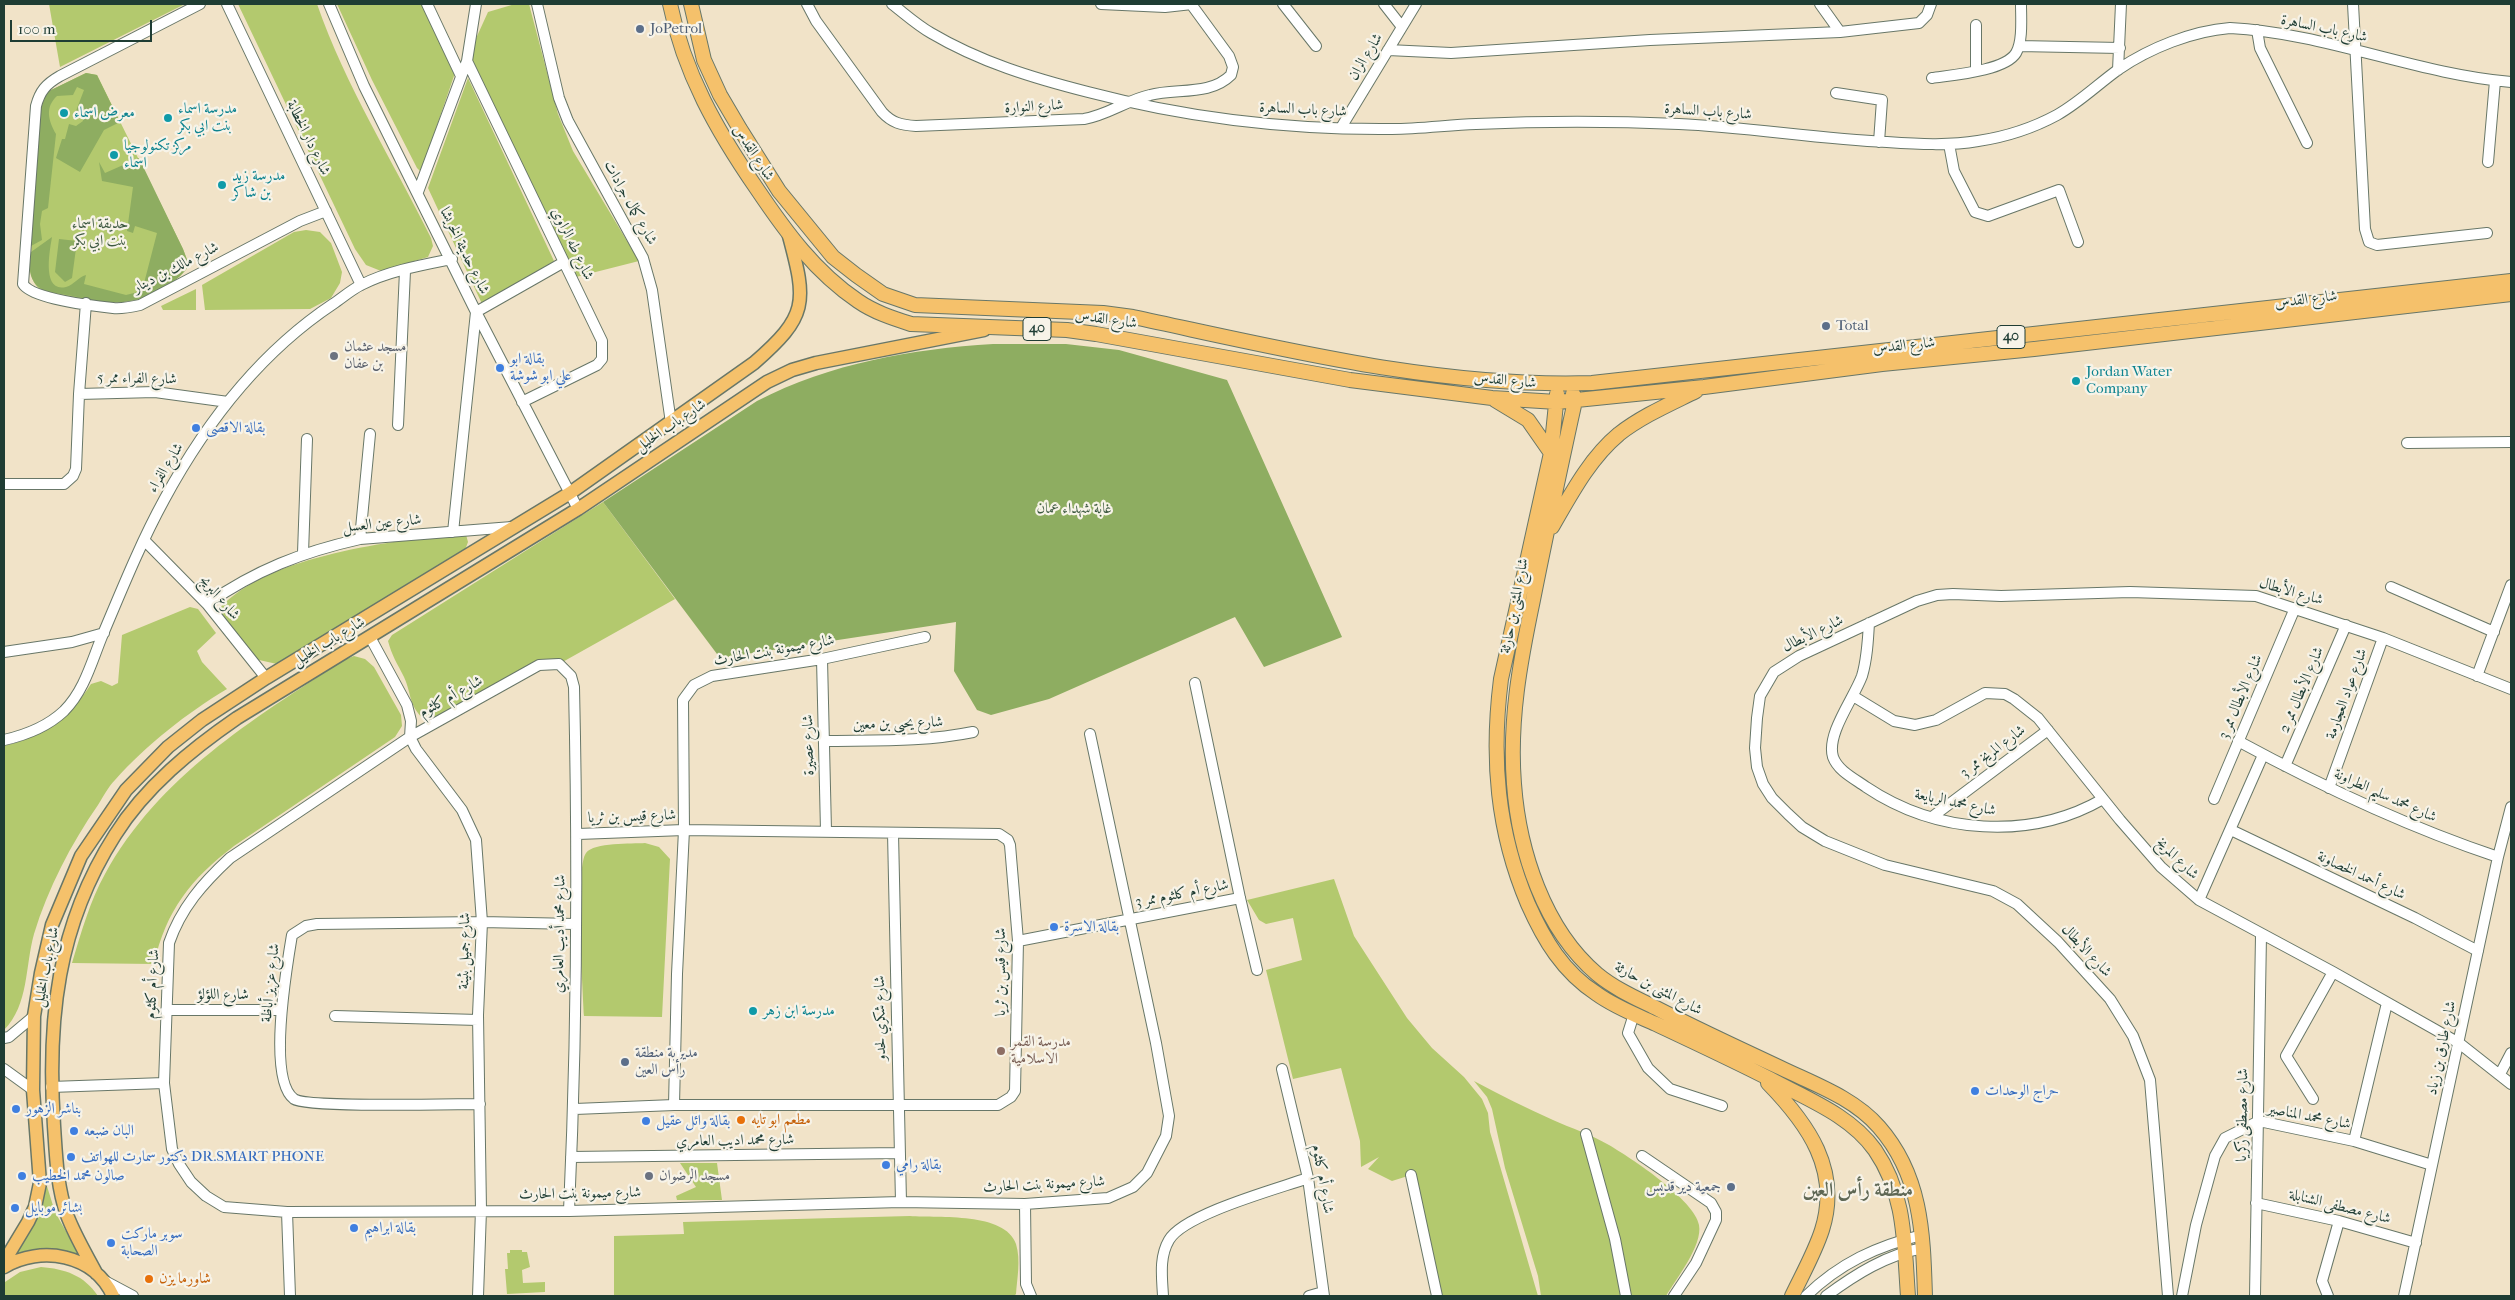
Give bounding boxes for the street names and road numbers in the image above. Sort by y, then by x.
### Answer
street label: شارع باب الساهرة [2279,11,2369,47]
street label: شارع الران [1345,30,1387,84]
street label: شارع النوارة [1004,96,1064,118]
street label: شارع دار الخطابة [282,97,334,179]
street label: شارع باب الساهرة [1259,99,1347,121]
street label: شارع باب الساهرة [1664,100,1752,124]
street label: شارع القدس [728,122,778,184]
street label: شارع كمال جرادات [599,158,661,248]
street label: شارع حديثة الخريشا [435,205,493,297]
street label: شارع طه الراوي [547,205,597,283]
street label: شارع مالك بن دينار [130,239,222,297]
street label: شارع القدس [2274,287,2338,313]
street label: شارع القدس [1074,307,1138,333]
road number: 40 [1023,318,1051,340]
road number: 40 [1997,326,2025,348]
street label: شارع القدس [1872,334,1936,358]
street label: شارع الفراء ممر 5 [97,369,177,389]
street label: شارع القدس [1473,369,1537,393]
street label: شارع باب الخليل [632,396,710,456]
street label: شارع الفراء [144,440,188,496]
street label: شارع عين العسل [342,511,422,537]
street label: شارع المثنى بن حارثة [1497,557,1533,655]
street label: شارع البريج [195,572,243,624]
street label: شارع الأبطال [2257,574,2325,610]
street label: شارع الأبطال [1780,612,1846,656]
street label: شارع باب الخليل [289,613,369,671]
street label: شارع ميمونة بنت الحارث [712,632,836,670]
street label: شارع الأبطال ممر 2 [2276,644,2328,736]
street label: شارع عواد العجارمة [2322,646,2372,742]
street label: شارع الأبطال ممر 3 [2215,652,2267,742]
street label: شارع أم كلثوم [416,672,486,722]
street label: شارع يحيى بن معين [853,713,943,735]
street label: شارع عصيرة [799,714,819,776]
street label: شارع المريخ ممر 3 [1957,722,2029,782]
street label: شارع محمد سليم الطراونة [2331,765,2439,827]
street label: شارع محمد الربايعة [1913,786,1997,820]
street label: شارع قيس بن ثريا [588,806,676,828]
street label: شارع المريخ [2152,834,2202,884]
street label: شارع أحمد الخصاونة [2314,848,2408,904]
street label: شارع محمد أديب العامري [550,875,570,993]
street label: شارع أم كلثوم ممر 3 [1134,876,1230,912]
street label: شارع جميل بثينة [455,912,475,990]
street label: شارع الأبطال [2057,921,2115,981]
street label: شارع باب الخليل [30,925,64,1009]
street label: شارع قيس بن ثريا [992,928,1010,1016]
street label: شارع عزيز أباظة [258,943,284,1023]
street label: شارع أم كلثوم [142,949,164,1019]
street label: شارع المثنى بن حارثة [1611,958,1705,1020]
street label: شارع شكري لحدو [871,975,891,1061]
street label: شارع اللؤلؤ [197,986,249,1004]
street label: شارع طارق بن زياد [2423,999,2461,1097]
street label: شارع مصطفى زكريا [2233,1068,2253,1162]
street label: شارع محمد المناصير [2266,1100,2352,1134]
street label: شارع محمد اديب العامري [676,1131,794,1151]
street label: شارع أم كلثوم [1307,1143,1337,1215]
street label: شارع ميمونة بنت الحارث [982,1173,1106,1197]
street label: شارع ميمونة بنت الحارث [519,1184,641,1204]
street label: شارع مصطفى الشنابلة [2287,1186,2393,1228]

